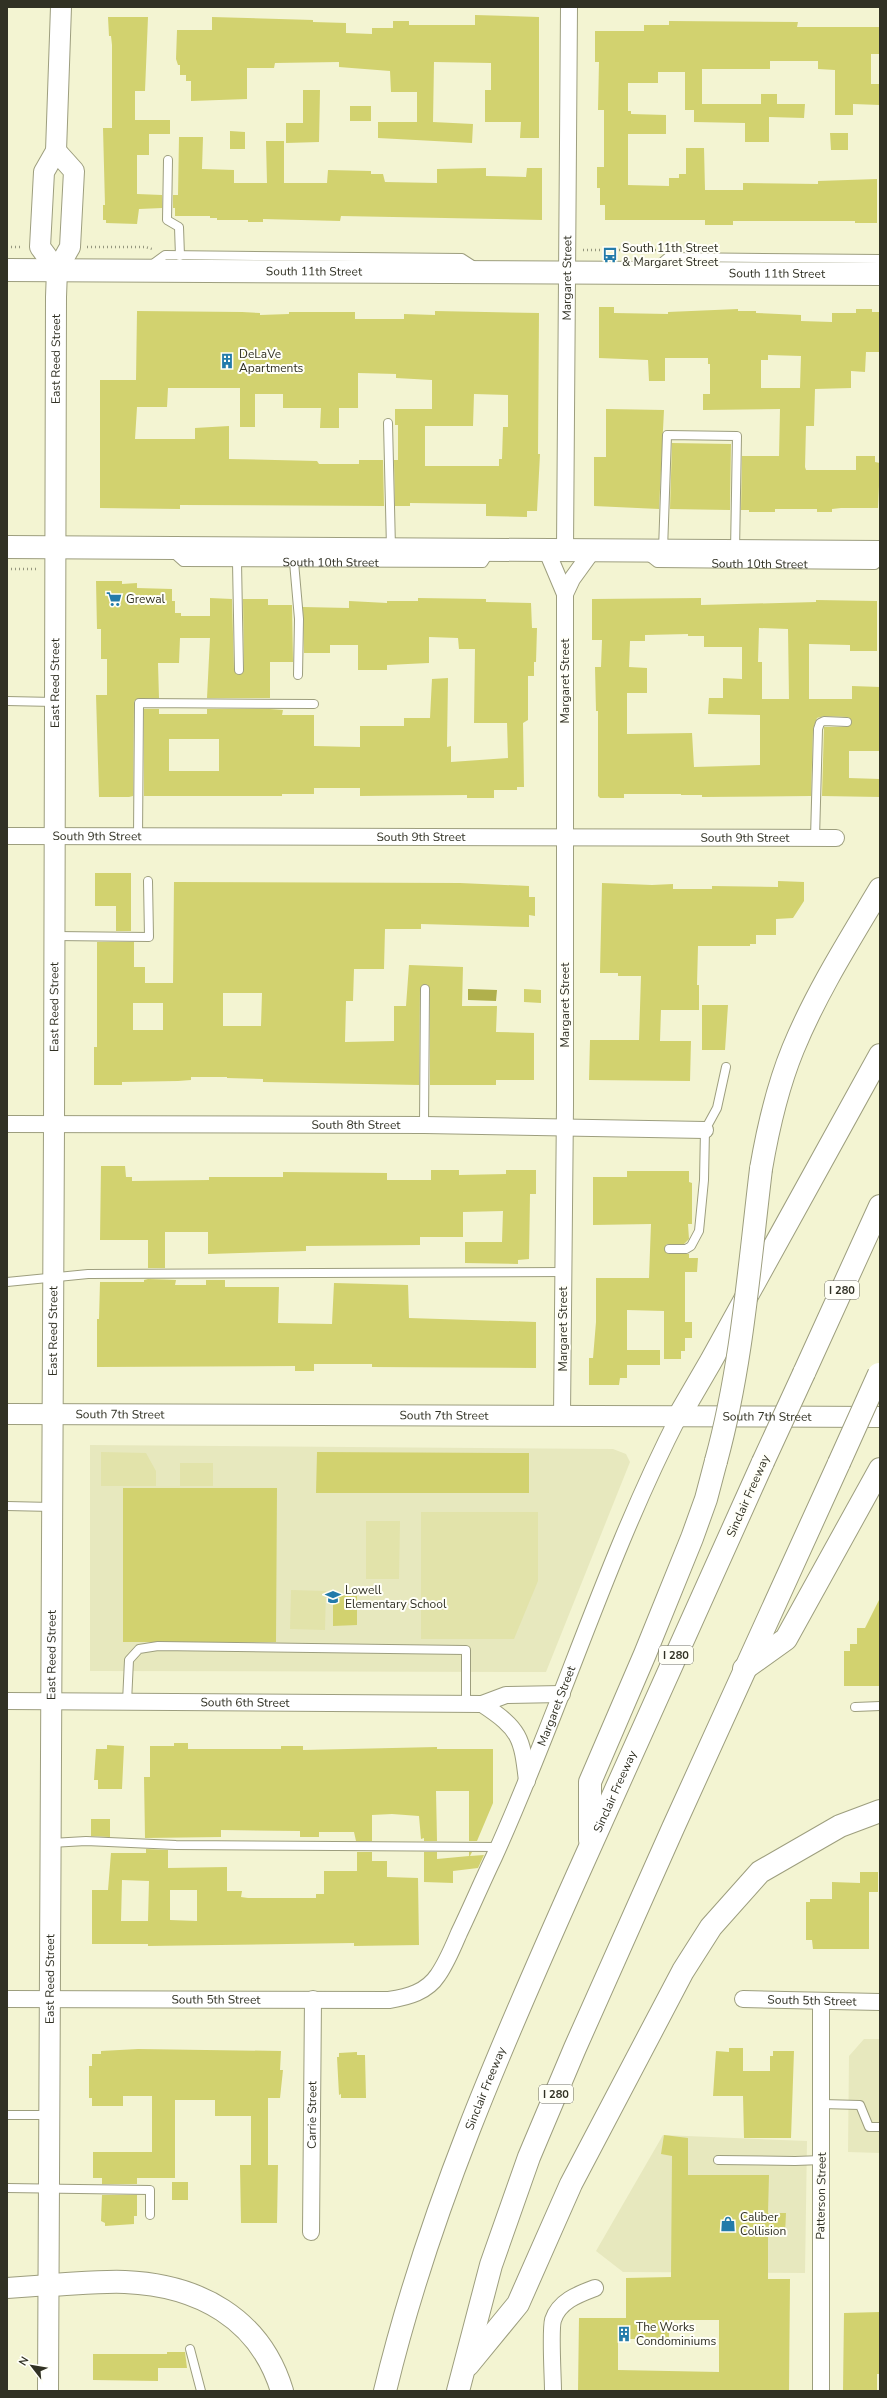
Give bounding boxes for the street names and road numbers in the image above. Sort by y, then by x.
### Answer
street label: Margaret Street [559,235,575,321]
street label: South 11th Street [266,263,363,280]
street label: South 11th Street [729,265,826,282]
street label: East Reed Street [48,313,64,404]
street label: South 10th Street [282,554,379,571]
street label: South 10th Street [711,556,809,572]
street label: East Reed Street [47,637,63,728]
street label: Margaret Street [557,638,573,723]
street label: South 9th Street [52,828,142,844]
street label: South 9th Street [376,829,466,845]
street label: South 9th Street [700,830,790,846]
street label: East Reed Street [46,961,62,1052]
street label: Margaret Street [557,962,573,1047]
street label: South 8th Street [311,1117,401,1133]
road number: I 280 [825,1281,859,1299]
street label: East Reed Street [45,1285,61,1376]
street label: Margaret Street [555,1286,571,1371]
street label: South 7th Street [75,1406,165,1423]
street label: South 7th Street [399,1407,489,1424]
street label: South 7th Street [722,1408,812,1425]
street label: Sinclair Freeway [723,1452,774,1540]
street label: East Reed Street [43,1609,60,1700]
road number: I 280 [659,1646,693,1664]
street label: Margaret Street [534,1663,580,1748]
street label: South 6th Street [200,1694,290,1711]
street label: Sinclair Freeway [589,1747,641,1835]
street label: East Reed Street [42,1933,58,2024]
street label: South 5th Street [171,1991,261,2008]
street label: South 5th Street [767,1992,857,2010]
street label: Sinclair Freeway [461,2044,510,2133]
street label: Carrie Street [304,2080,320,2149]
road number: I 280 [539,2085,573,2103]
street label: Patterson Street [812,2151,830,2240]

